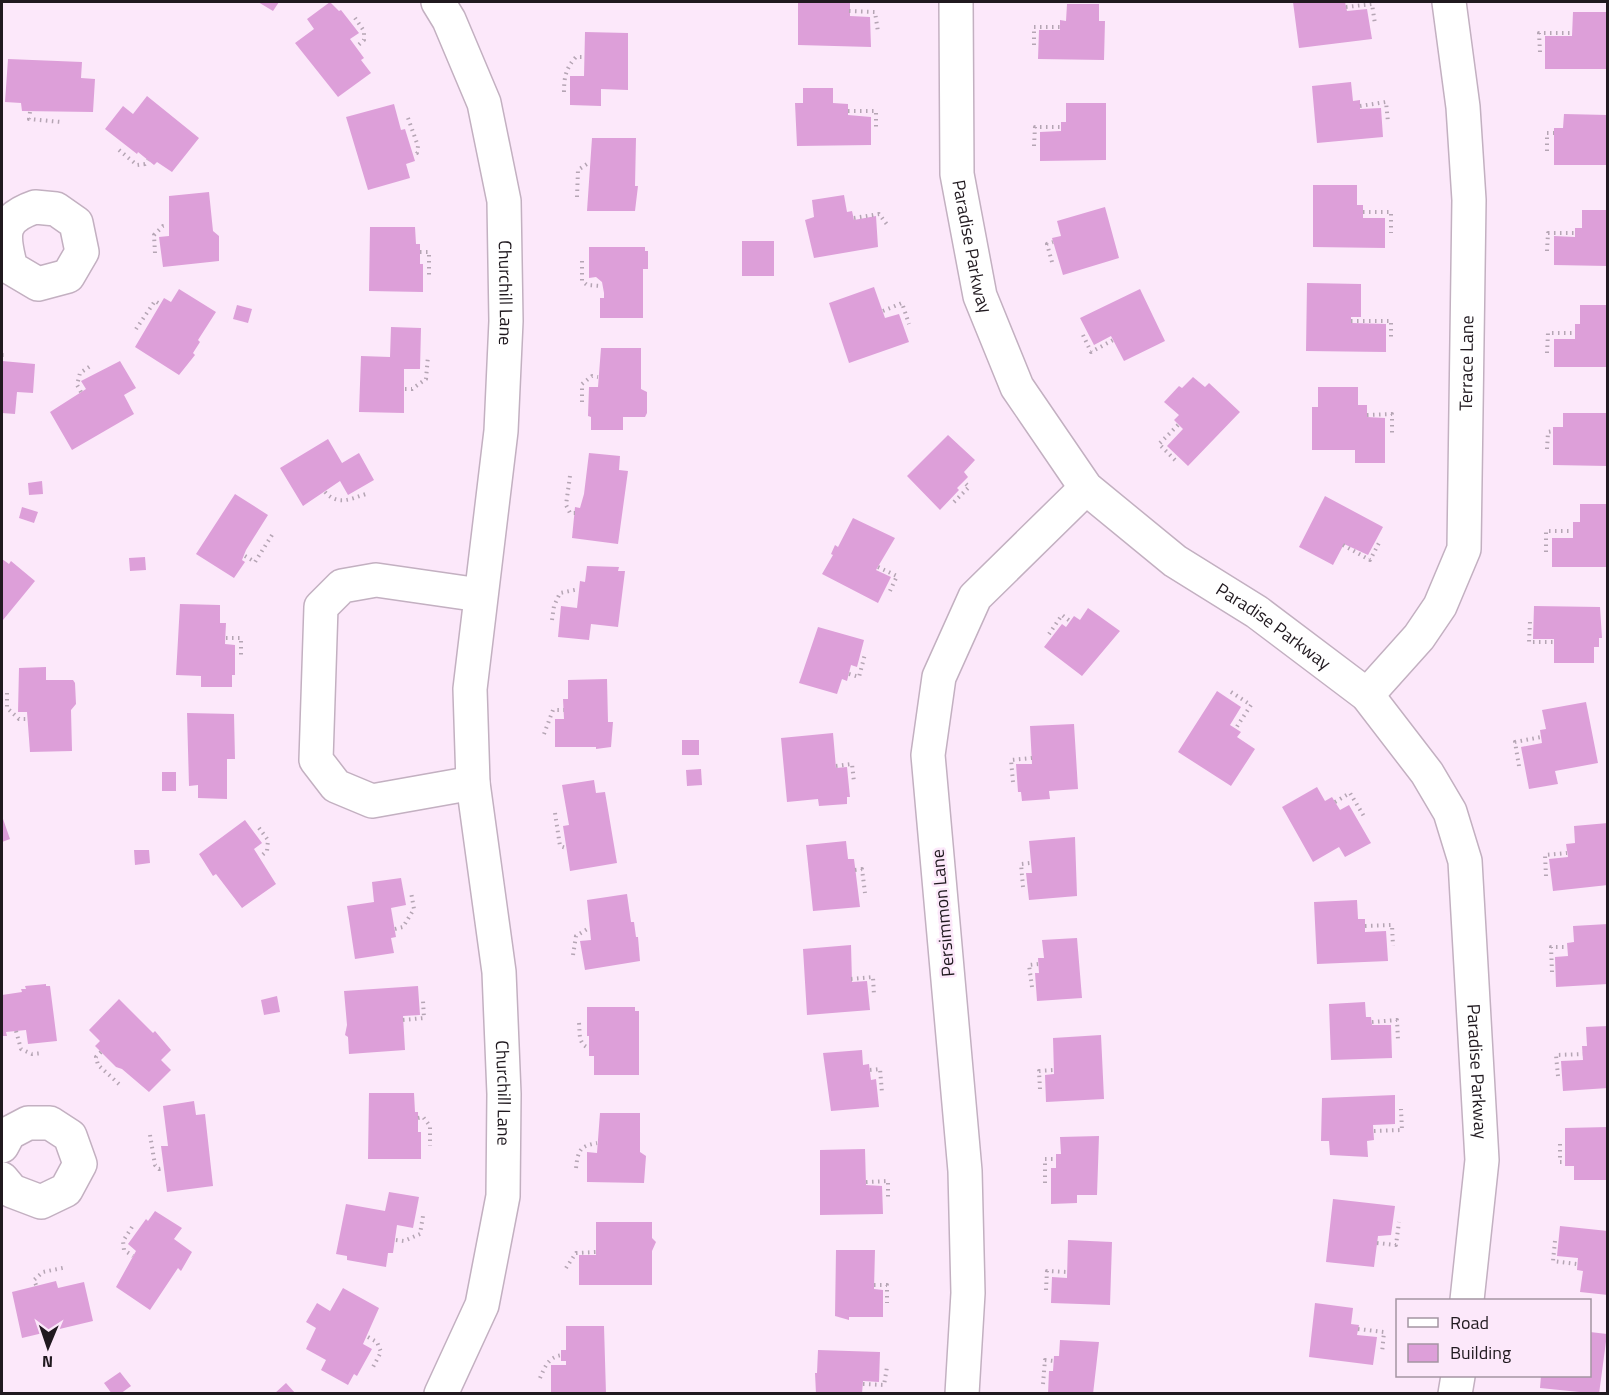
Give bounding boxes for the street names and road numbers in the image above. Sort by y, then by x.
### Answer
street label: Paradise Parkway [945,178,1000,318]
street label: Churchill Lane [492,240,520,346]
street label: Terrace Lane [1452,315,1480,411]
street label: Paradise Parkway [1211,576,1337,676]
street label: Persimmon Lane [923,848,962,978]
street label: Paradise Parkway [1460,1003,1495,1140]
street label: Churchill Lane [489,1040,518,1146]

